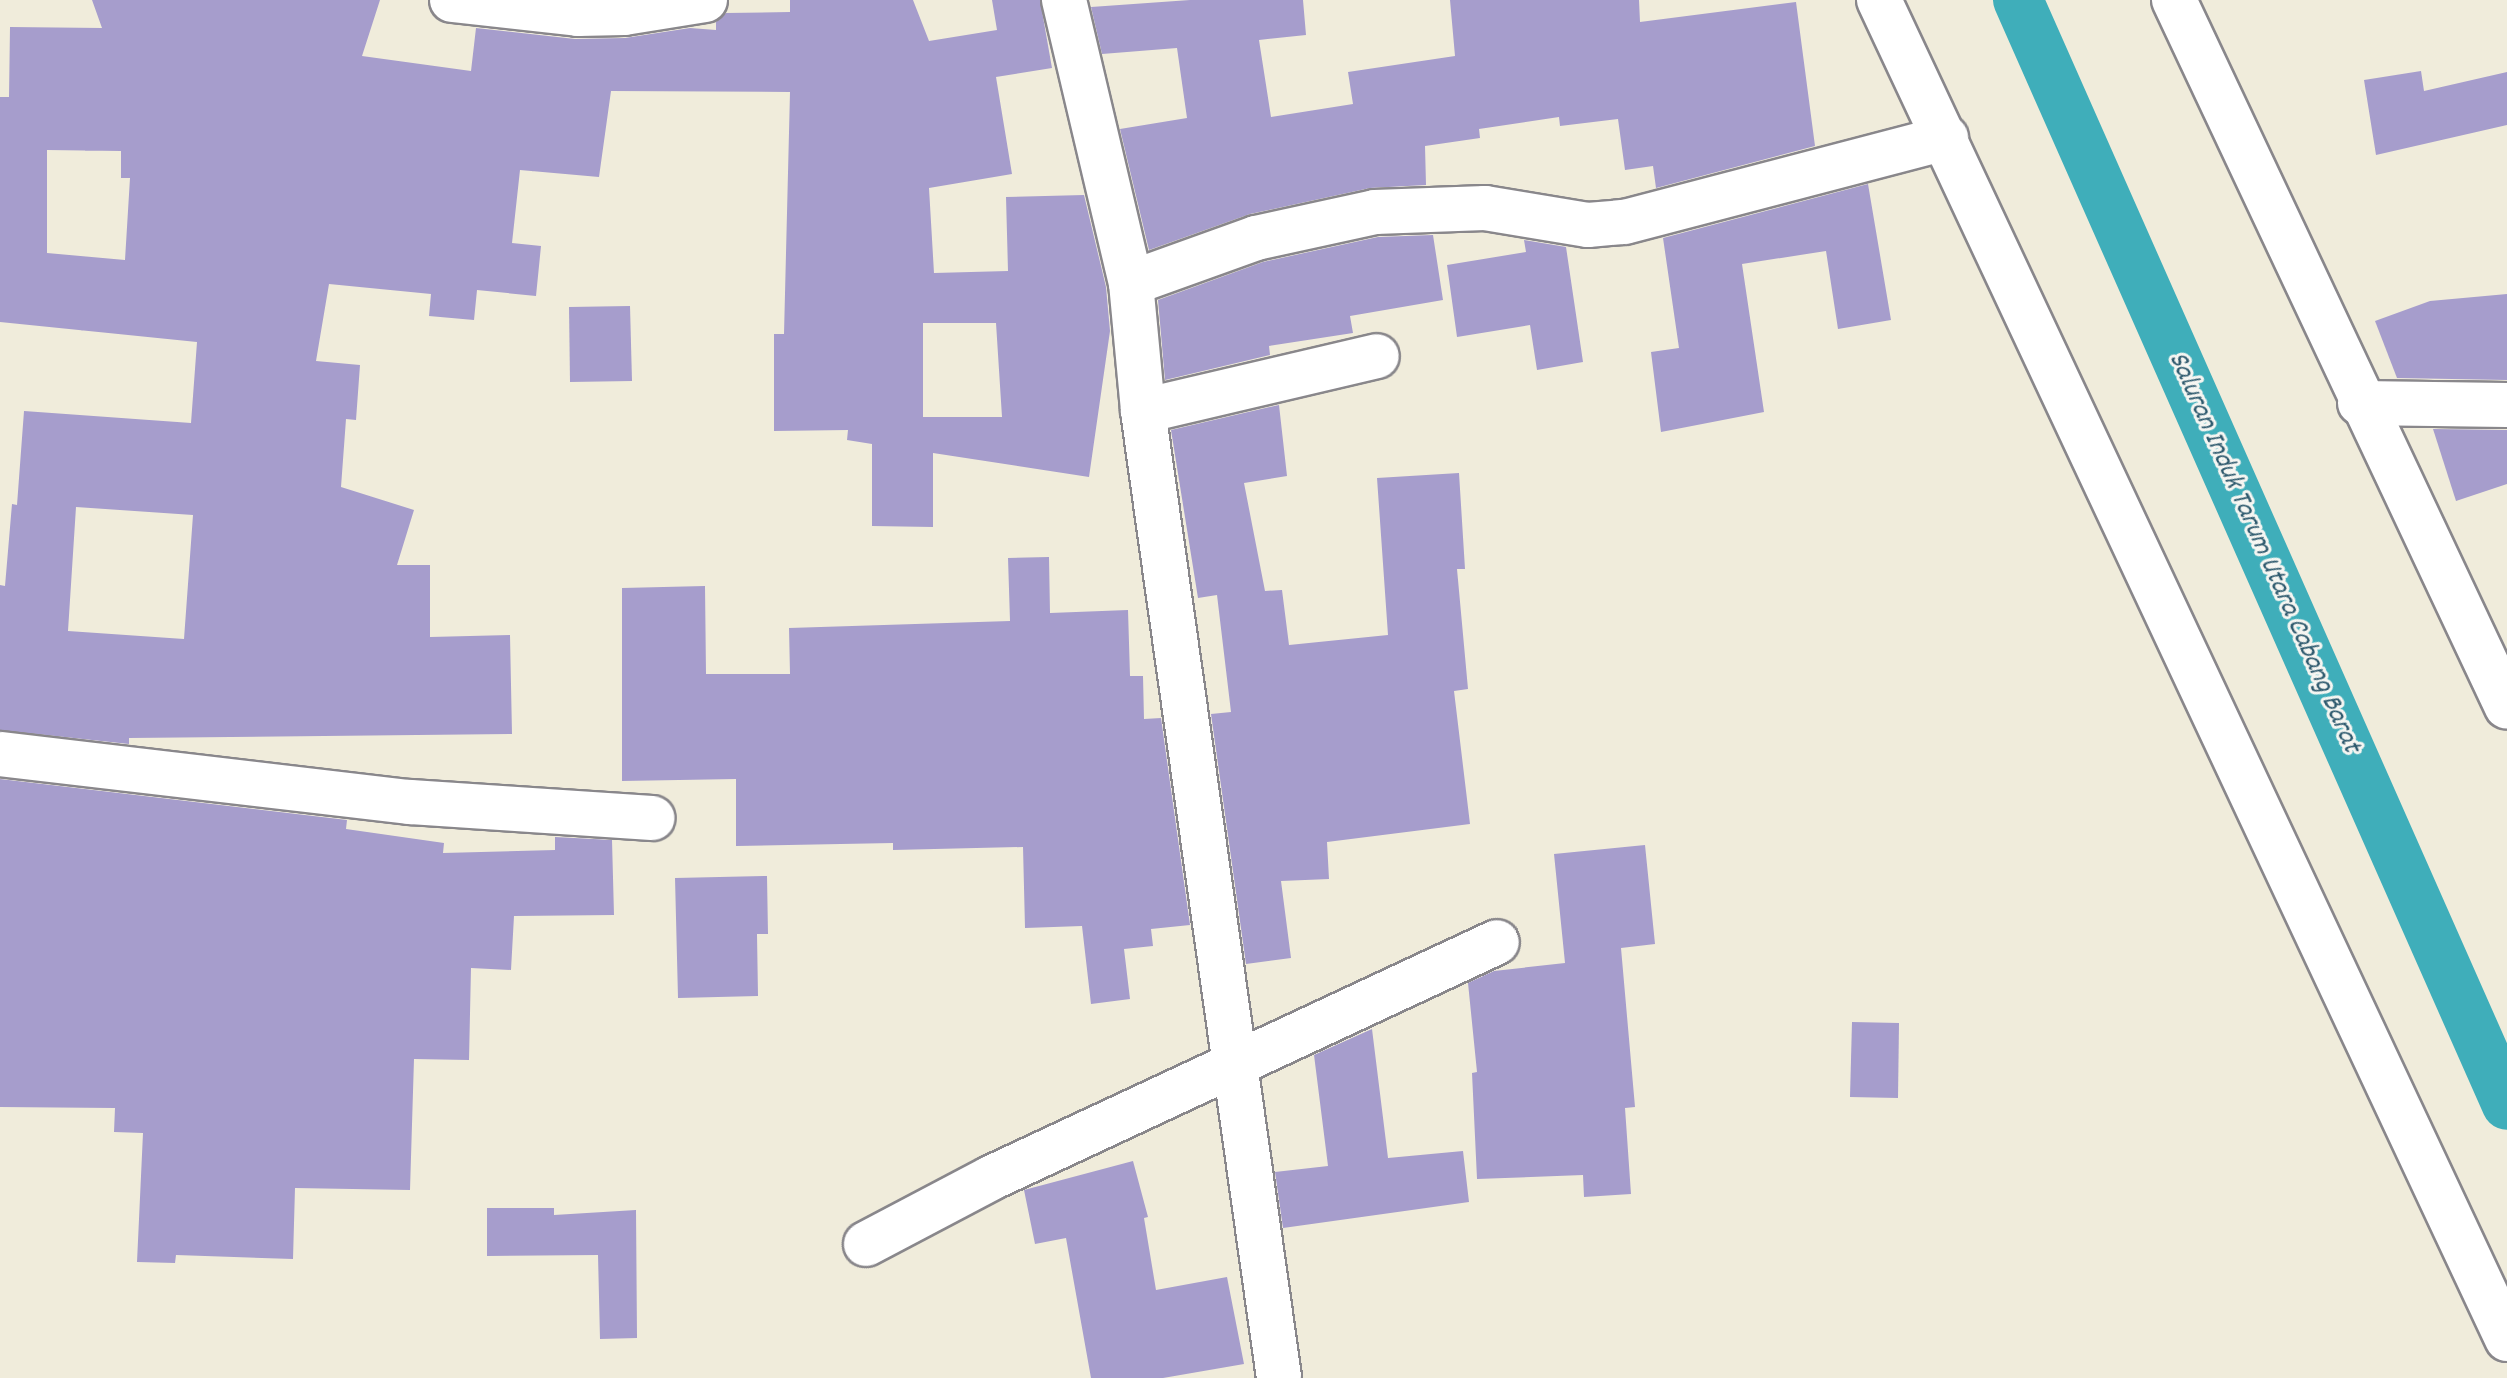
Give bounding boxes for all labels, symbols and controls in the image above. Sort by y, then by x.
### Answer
water label: Saluran Induk Tarum Utara Cabang Barat [2159,347,2367,759]

